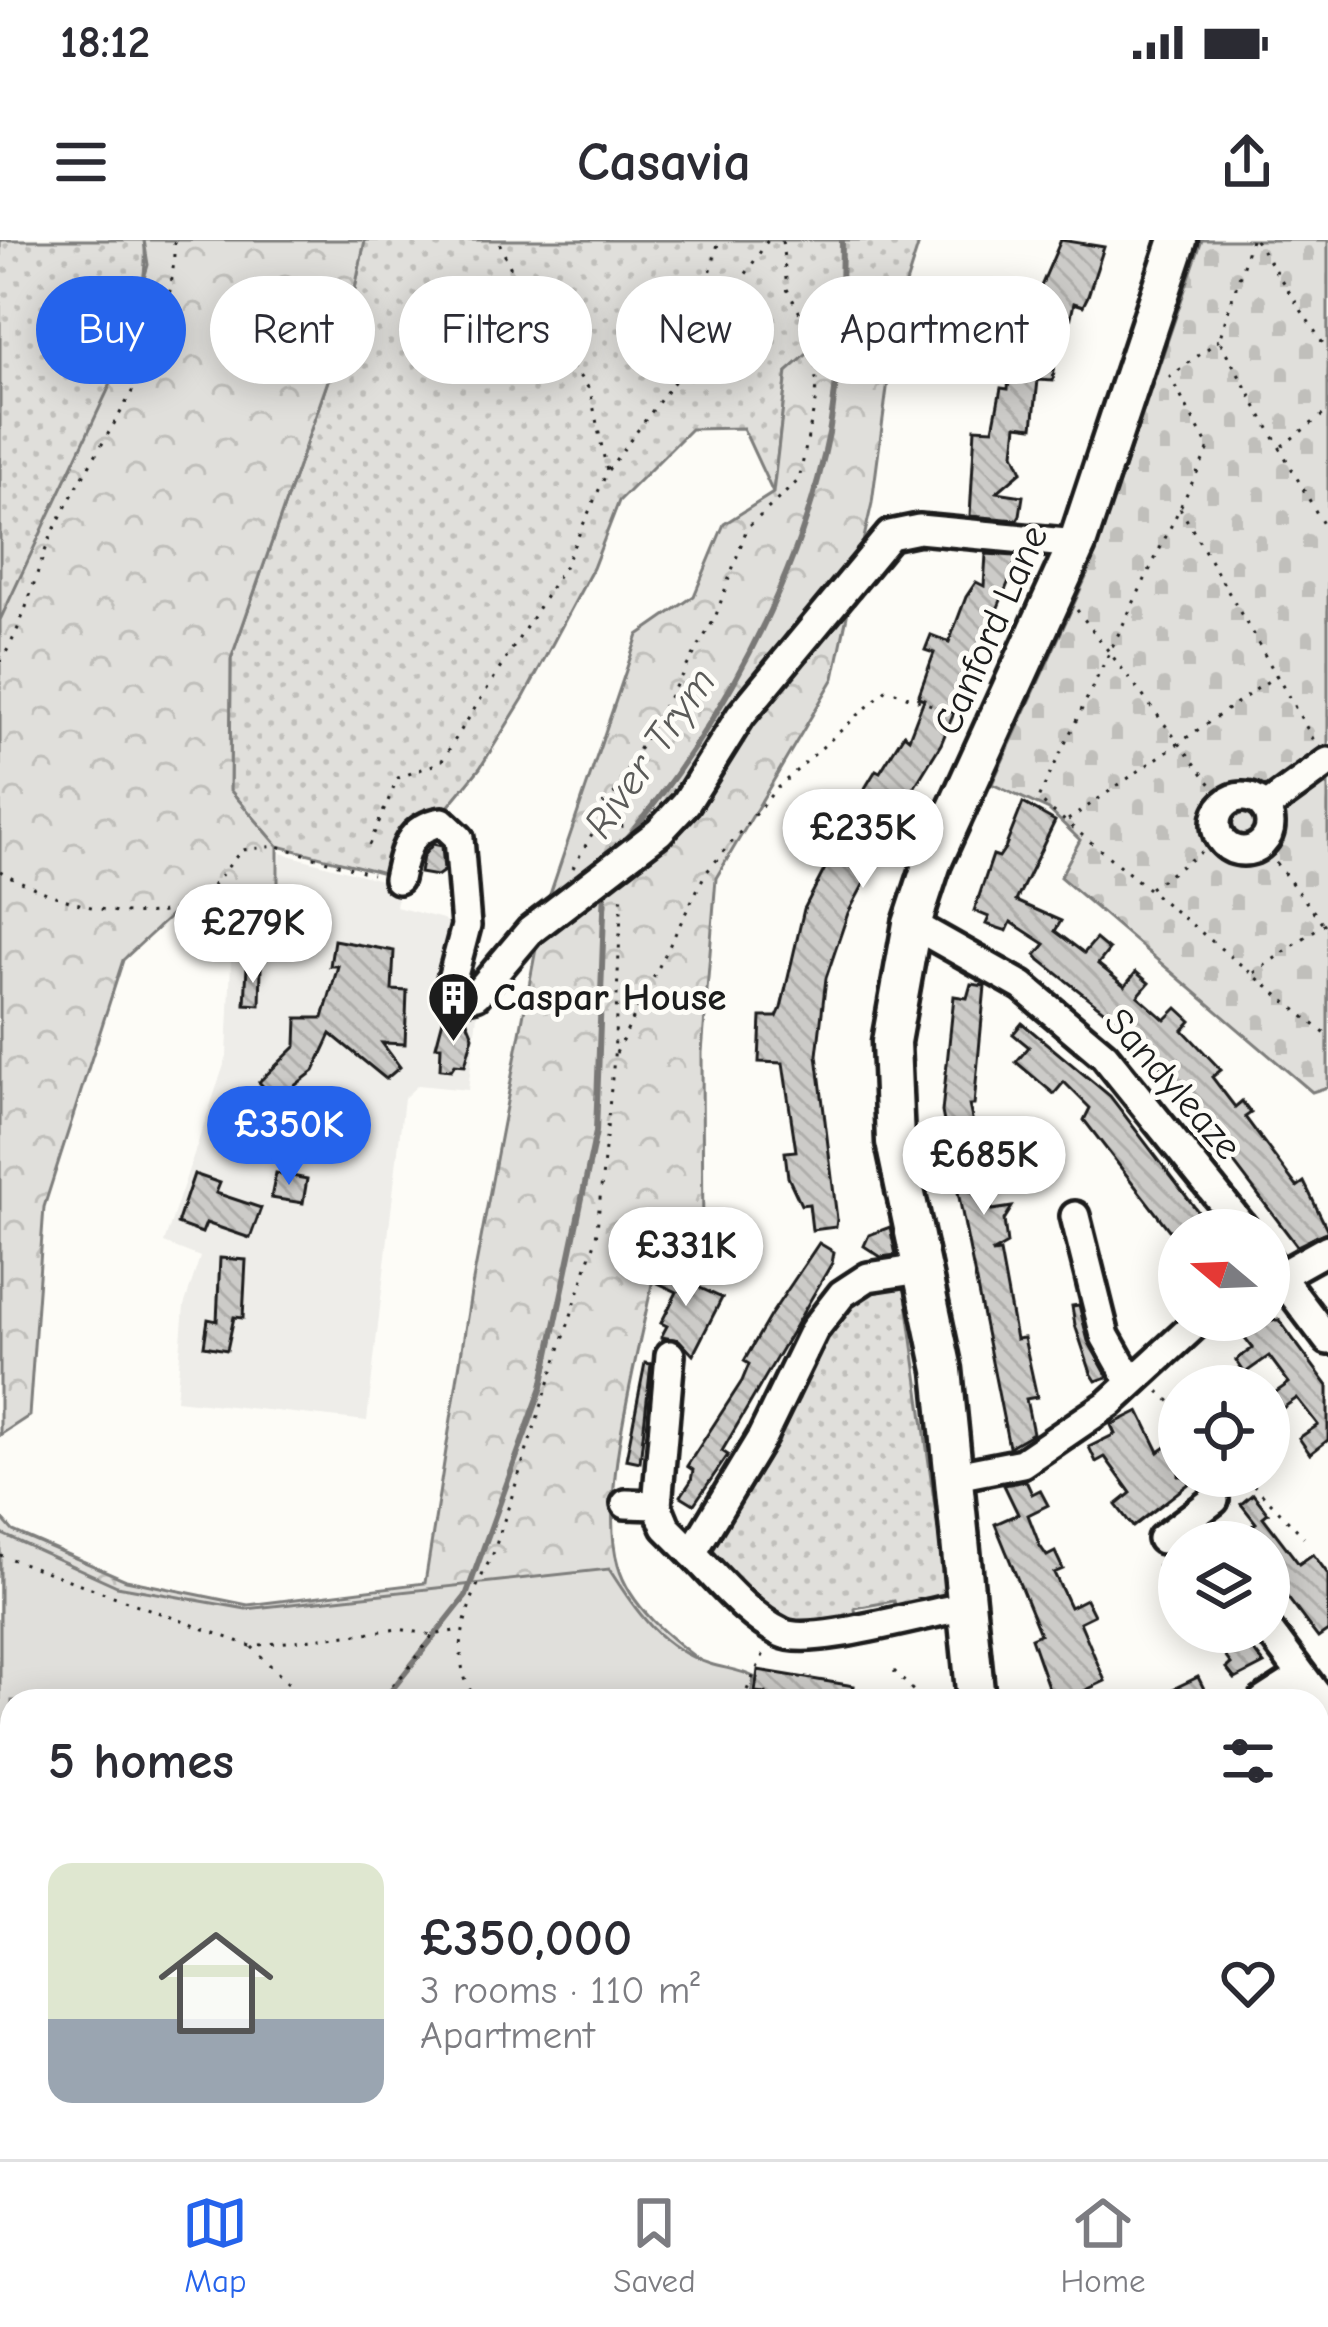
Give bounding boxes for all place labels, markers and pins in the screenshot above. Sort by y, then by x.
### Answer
pin: £235K [779,789,947,891]
pin: £279K [169,884,337,986]
building icon: Caspar House [426,969,482,1043]
place label: Caspar House [493,975,727,1020]
pin: £350K [205,1086,373,1188]
pin: £685K [900,1116,1068,1218]
pin: £331K [602,1207,770,1309]

